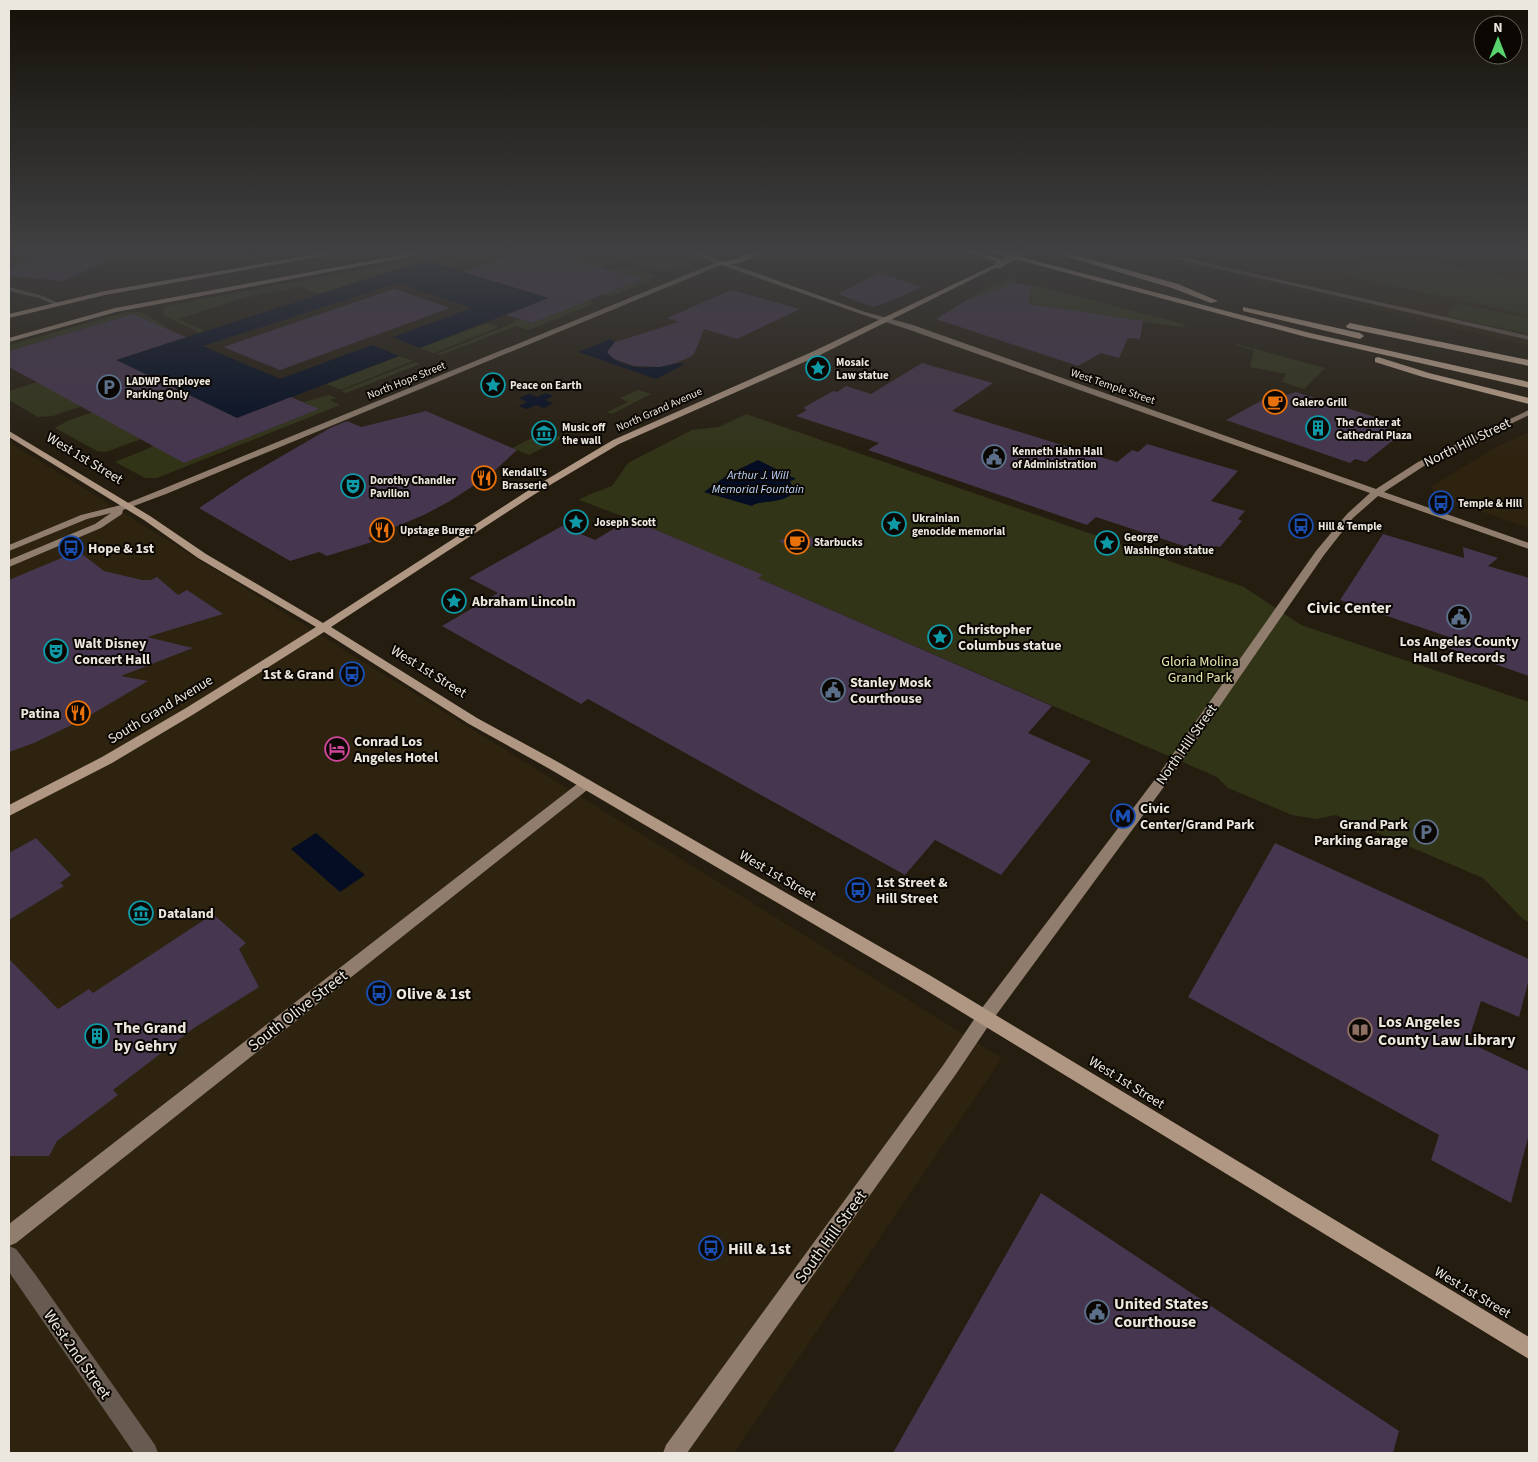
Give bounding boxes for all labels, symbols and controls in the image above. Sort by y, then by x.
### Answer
north arrow [1473,15,1523,65]
text: N [1493,18,1503,38]
place icon: Mosaic Law statue [805,355,831,381]
place label: Mosaic Law statue [836,355,889,383]
street label: North Hope Street [365,358,448,403]
street label: West Temple Street [1069,365,1157,408]
place icon: Peace on Earth [480,372,506,398]
parking icon: LADWP Employee Parking Only [96,374,122,400]
place label: LADWP Employee Parking Only [126,374,211,402]
place label: Peace on Earth [510,378,582,393]
street label: North Grand Avenue [614,383,705,435]
cafe icon: Galero Grill [1262,389,1288,415]
place label: Galero Grill [1292,395,1348,410]
street label: North Hill Street [1421,413,1514,473]
building icon: The Center at Cathedral Plaza [1305,415,1331,441]
place label: The Center at Cathedral Plaza [1336,415,1412,443]
museum icon: Music off the wall [531,420,557,446]
place label: Music off the wall [562,420,606,448]
street label: West 1st Street [42,428,127,490]
public building icon: Kenneth Hahn Hall of Administration [981,444,1007,470]
place label: Kenneth Hahn Hall of Administration [1012,444,1103,472]
restaurant icon: Kendall's Brasserie [471,465,497,491]
place label: Kendall's Brasserie [502,465,547,493]
water label: Arthur J. Will Memorial Fountain [712,467,804,498]
theatre icon: Dorothy Chandler Pavilion [340,473,366,499]
place label: Dorothy Chandler Pavilion [370,473,457,501]
bus stop icon: Temple & Hill [1428,490,1454,516]
place label: Temple & Hill [1458,496,1523,511]
place icon: Joseph Scott [563,509,589,535]
place icon: Ukrainian genocide memorial [881,511,907,537]
place label: Ukrainian genocide memorial [912,511,1006,539]
bus stop icon: Hill & Temple [1288,513,1314,539]
place label: Joseph Scott [594,515,657,530]
restaurant icon: Upstage Burger [369,517,395,543]
place label: Hill & Temple [1318,519,1382,534]
place label: Upstage Burger [400,523,475,538]
cafe icon: Starbucks [784,529,810,555]
place icon: George Washington statue [1094,530,1120,556]
place label: George Washington statue [1124,530,1214,558]
bus stop icon: Hope & 1st [58,535,84,561]
place label: Starbucks [814,535,863,550]
place label: Hope & 1st [88,539,155,559]
place icon: Abraham Lincoln [441,588,467,614]
place label: Abraham Lincoln [471,592,576,612]
district label: Civic Center [1307,597,1392,619]
public building icon: Los Angeles County Hall of Records [1446,604,1472,630]
place label: Christopher Columbus statue [958,620,1062,656]
place icon: Christopher Columbus statue [927,624,953,650]
place label: Los Angeles County Hall of Records [1399,632,1519,668]
place label: Walt Disney Concert Hall [74,634,150,670]
theatre icon: Walt Disney Concert Hall [43,638,69,664]
street label: West 1st Street [387,641,471,703]
park label: Gloria Molina Grand Park [1161,652,1239,688]
bus stop icon: 1st & Grand [339,661,365,687]
place label: 1st & Grand [263,665,334,685]
street label: South Grand Avenue [104,671,217,749]
place label: Stanley Mosk Courthouse [850,673,932,709]
public building icon: Stanley Mosk Courthouse [820,677,846,703]
restaurant icon: Patina [65,700,91,726]
street label: North Hill Street [1152,700,1222,789]
place label: Patina [20,704,60,724]
place label: Conrad Los Angeles Hotel [353,732,438,768]
hotel icon: Conrad Los Angeles Hotel [324,736,350,762]
place label: Civic Center/Grand Park [1140,799,1255,835]
metro station icon: Civic Center/Grand Park [1110,803,1136,829]
place label: Grand Park Parking Garage [1314,815,1408,851]
parking icon: Grand Park Parking Garage [1413,819,1439,845]
street label: West 1st Street [735,846,820,906]
place label: 1st Street & Hill Street [876,873,948,909]
bus stop icon: 1st Street & Hill Street [845,877,871,903]
museum icon: Dataland [128,900,154,926]
place label: Dataland [158,904,214,924]
street label: South Olive Street [243,965,352,1057]
bus stop icon: Olive & 1st [366,980,392,1006]
place label: Olive & 1st [396,983,471,1005]
place label: Los Angeles County Law Library [1378,1011,1516,1051]
place label: The Grand by Gehry [114,1017,186,1057]
library icon: Los Angeles County Law Library [1347,1017,1373,1043]
building icon: The Grand by Gehry [84,1023,110,1049]
street label: West 1st Street [1085,1052,1169,1114]
street label: South Hill Street [790,1186,872,1287]
bus stop icon: Hill & 1st [698,1235,724,1261]
place label: Hill & 1st [728,1238,791,1260]
street label: West 1st Street [1430,1262,1515,1324]
place label: United States Courthouse [1114,1293,1208,1333]
public building icon: United States Courthouse [1084,1299,1110,1325]
street label: West 2nd Street [38,1306,116,1404]

